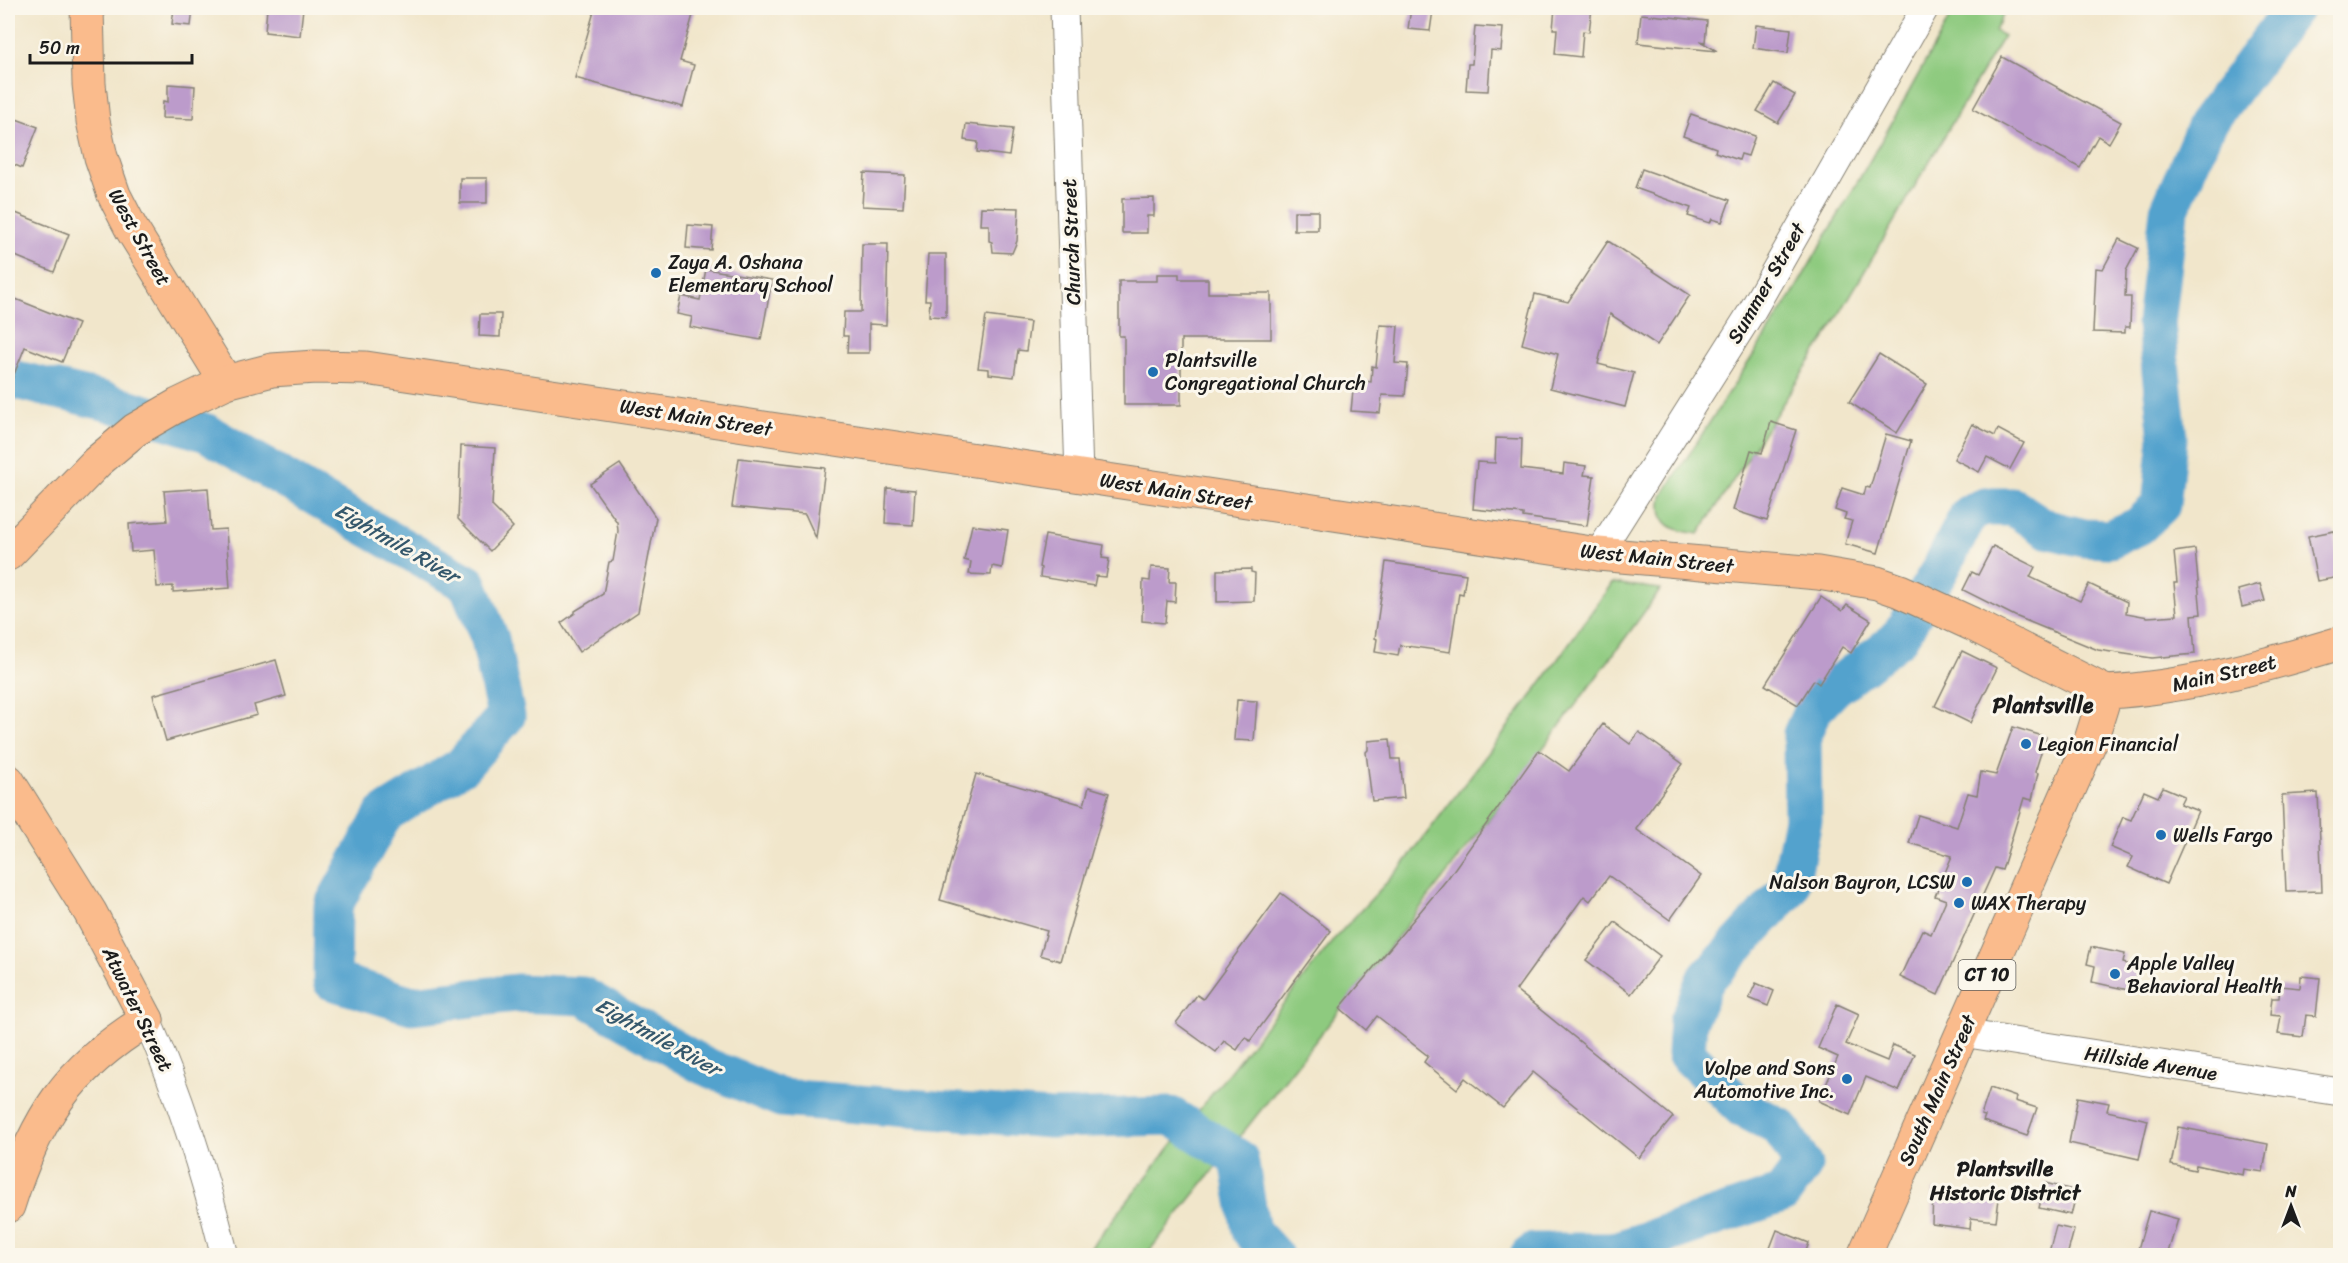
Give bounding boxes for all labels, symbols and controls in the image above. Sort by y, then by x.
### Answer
scale bar [30,27,192,65]
text: 50 m [39,32,80,64]
street label: Church Street [1052,178,1091,306]
street label: West Street [98,182,181,293]
street label: Summer Street [1717,215,1816,351]
place label: Zaya A. Oshana Elementary School [668,245,833,303]
marker: Zaya A. Oshana Elementary School [649,266,663,280]
place label: Plantsville Congregational Church [1165,343,1366,401]
marker: Plantsville Congregational Church [1146,365,1160,379]
street label: West Main Street [617,388,776,447]
street label: West Main Street [1097,462,1256,521]
water label: Eightmile River [327,492,470,596]
street label: West Main Street [1579,533,1736,584]
street label: Main Street [2169,644,2280,702]
district label: Plantsville [1993,686,2094,725]
place label: Legion Financial [2038,727,2179,762]
marker: Legion Financial [2019,737,2033,751]
place label: Wells Fargo [2173,818,2273,853]
marker: Wells Fargo [2154,828,2168,842]
place label: Nalson Bayron, LCSW [1769,865,1956,900]
marker: Nalson Bayron, LCSW [1960,875,1974,889]
place label: WAX Therapy [1971,886,2087,921]
marker: WAX Therapy [1952,896,1966,910]
street label: Atwater Street [92,940,183,1078]
place label: Apple Valley Behavioral Health [2126,946,2283,1004]
road number: CT 10 [1958,960,2016,990]
marker: Apple Valley Behavioral Health [2108,967,2122,981]
water label: Eightmile River [588,987,732,1089]
street label: South Main Street [1888,1008,1987,1171]
street label: Hillside Avenue [2082,1036,2220,1091]
place label: Volpe and Sons Automotive Inc. [1693,1051,1836,1109]
marker: Volpe and Sons Automotive Inc. [1840,1072,1854,1086]
district label: Plantsville Historic District [1929,1150,2082,1212]
north arrow [2261,1176,2321,1236]
text: N [2284,1177,2297,1206]

